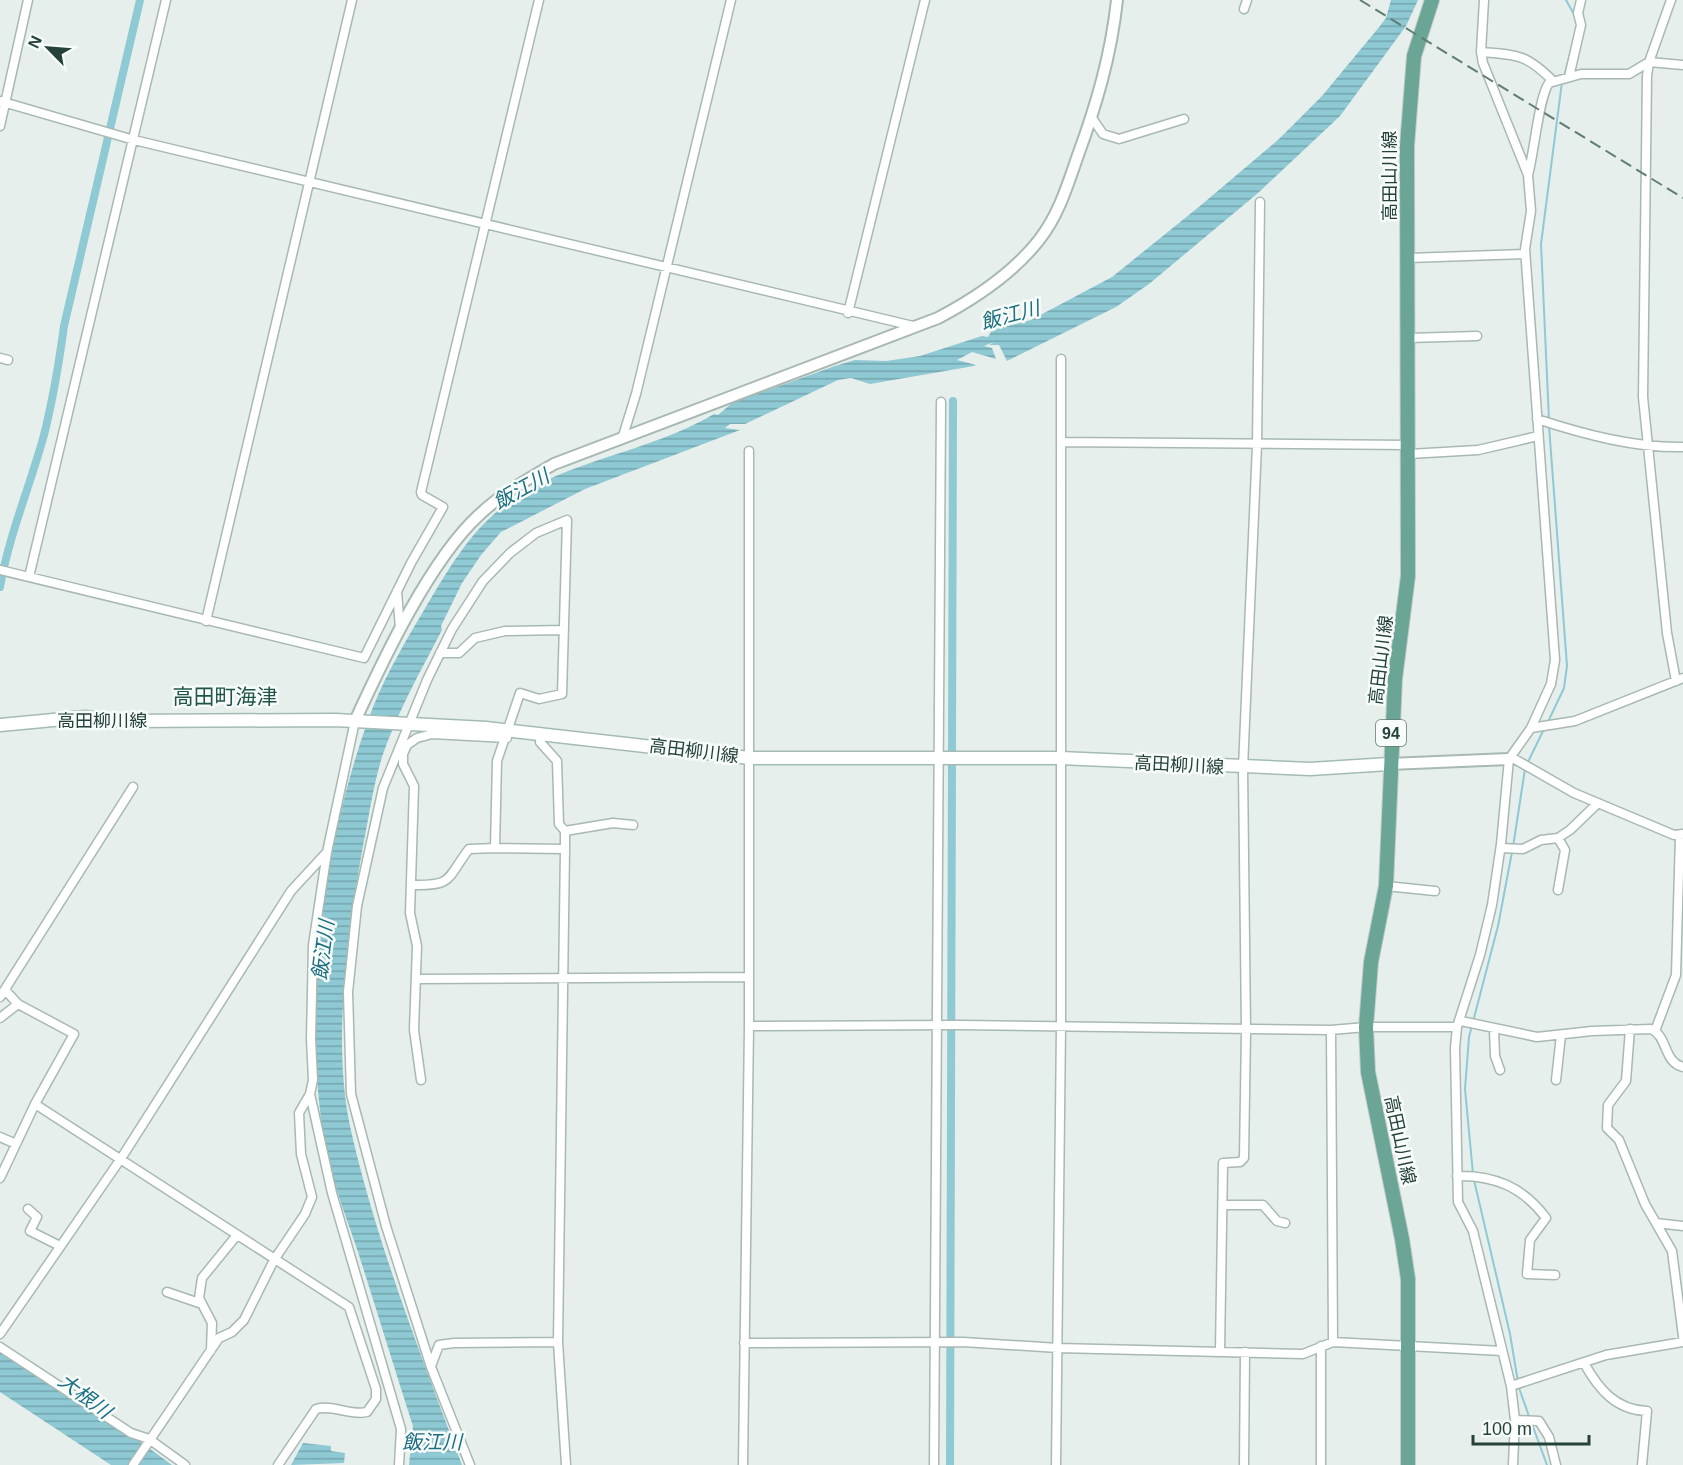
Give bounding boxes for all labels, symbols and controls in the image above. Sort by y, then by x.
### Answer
north arrow [18,18,78,78]
text: N [25,33,45,51]
street label: 高田山川線 [1380,131,1400,221]
water label: 飯江川 [978,296,1044,333]
water label: 飯江川 [489,464,554,513]
street label: 高田山川線 [1366,614,1396,706]
district label: 高田町海津 [173,685,278,708]
street label: 高田柳川線 [57,711,147,731]
road number: 94 [1376,720,1406,746]
street label: 高田柳川線 [648,736,740,766]
street label: 高田柳川線 [1134,753,1224,777]
water label: 飯江川 [308,917,338,981]
street label: 高田山川線 [1381,1094,1419,1186]
water label: 大根川 [54,1369,117,1424]
scale bar [1473,1408,1588,1446]
text: 100 m [1482,1419,1532,1439]
water label: 飯江川 [402,1431,464,1453]

